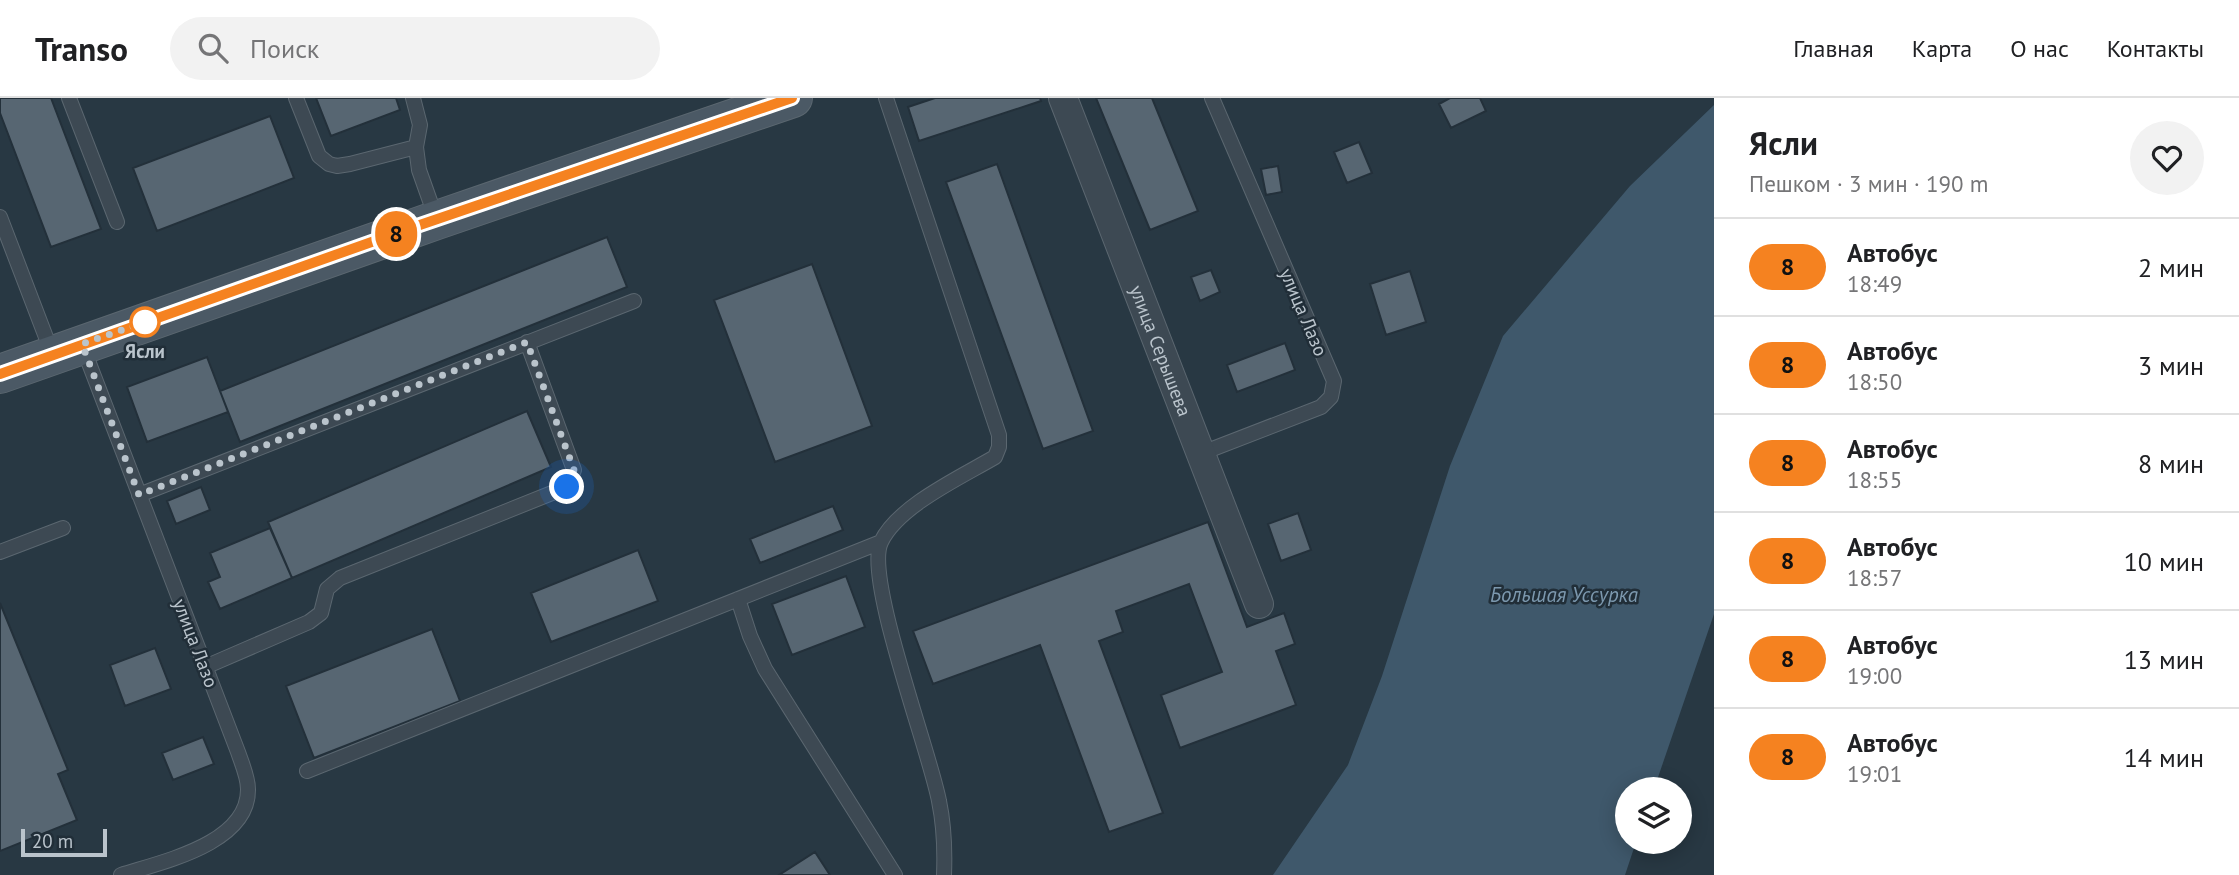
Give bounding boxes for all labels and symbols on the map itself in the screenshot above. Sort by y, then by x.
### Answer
line badge: 8 [373,211,419,257]
street label: улица Лазо [1275,264,1333,360]
street label: улица Серышева [1125,282,1197,420]
marker: Ясли [130,307,160,337]
place label: Ясли [125,339,165,363]
your location [549,469,584,504]
water label: Большая Уссурка [1490,581,1639,608]
street label: улица Лазо [168,595,224,691]
scale bar [21,826,107,858]

